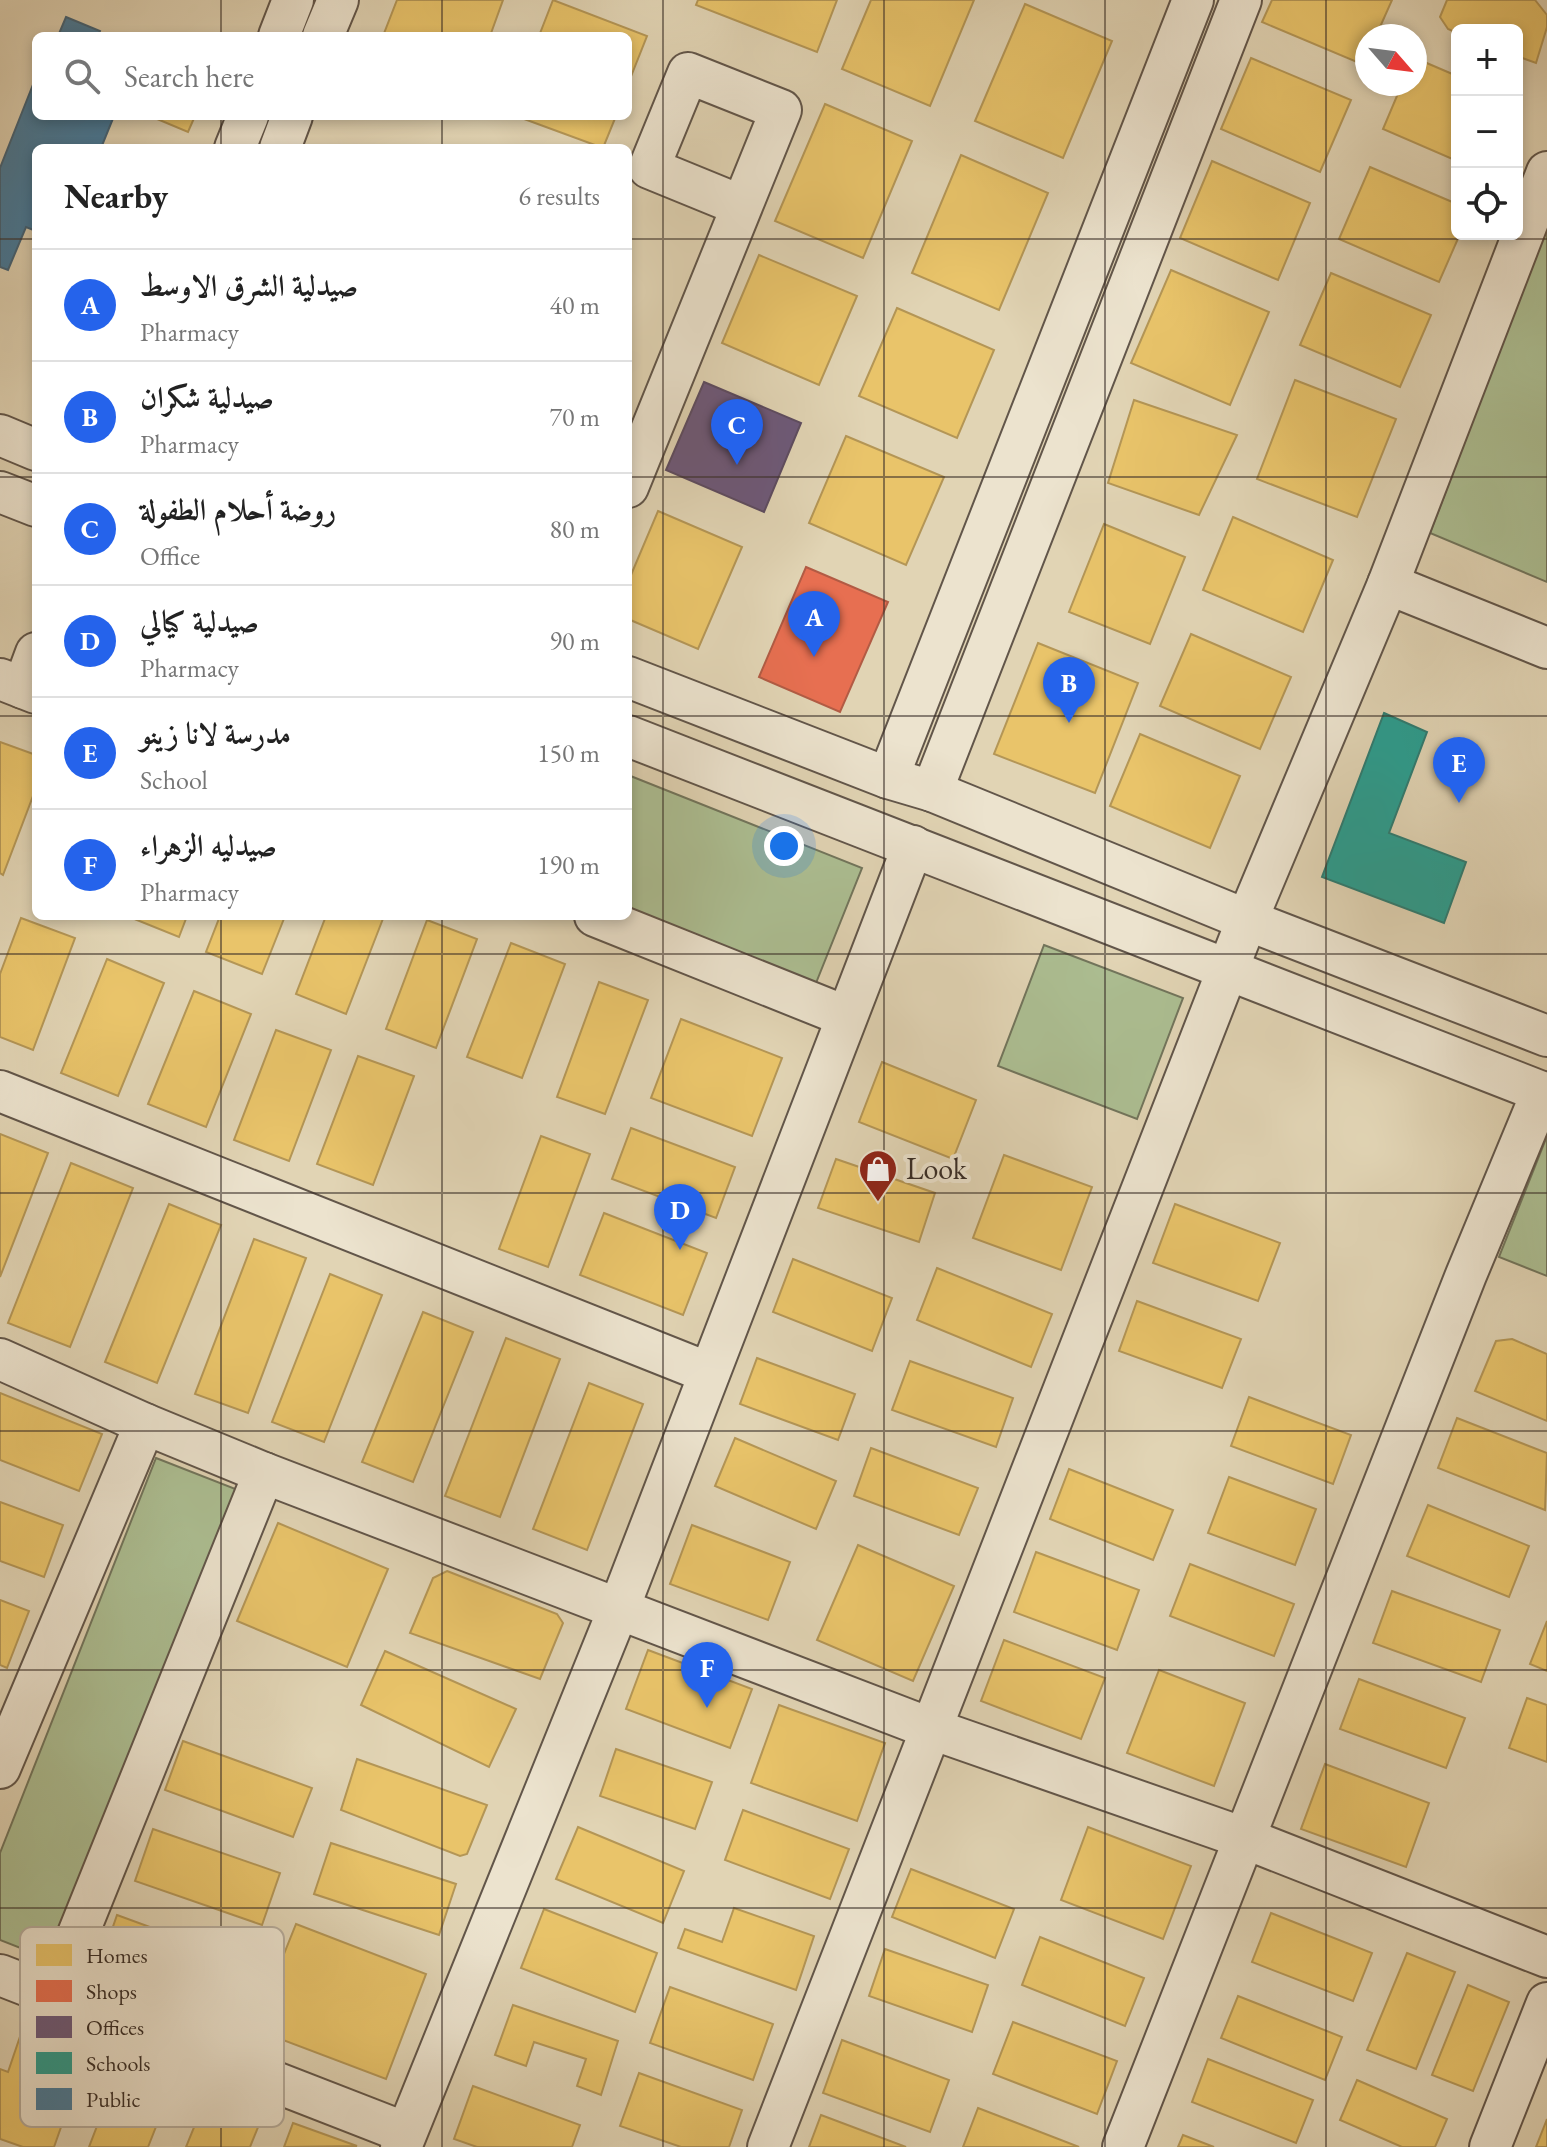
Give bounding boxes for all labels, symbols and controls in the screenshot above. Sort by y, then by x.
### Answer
north arrow [1355,24,1427,96]
map controls [1451,24,1523,240]
button: + [1451,24,1523,96]
search box [32,32,632,120]
icon: search [60,54,104,98]
text: Search here [124,57,254,96]
button: − [1451,96,1523,168]
button: locate [1451,168,1523,240]
text: Nearby [64,174,168,218]
text: 6 results [519,179,600,213]
text: صيدلية الشرق الاوسط [140,266,358,305]
text: A [81,288,99,322]
text: 40 m [550,288,600,322]
text: Pharmacy [140,315,239,349]
text: صيدلية شكران [140,378,274,417]
pin: C [711,399,763,465]
text: B [82,400,98,434]
text: 70 m [550,400,600,434]
text: Pharmacy [140,427,239,461]
text: روضة أحلام الطفولة [140,490,336,529]
text: C [81,512,99,546]
text: 80 m [550,512,600,546]
text: Office [140,539,200,573]
pin: A [788,591,840,657]
text: صيدلية كيالي [140,602,259,641]
text: D [80,624,100,658]
text: 90 m [550,624,600,658]
text: Pharmacy [140,651,239,685]
pin: B [1043,657,1095,723]
text: مدرسة لانا زينو [140,714,291,753]
text: E [83,736,97,770]
text: 150 m [537,736,600,770]
pin: E [1433,737,1485,803]
text: School [140,763,208,797]
text: صيدليه الزهراء [140,826,277,865]
your location [764,826,804,866]
text: F [83,848,97,882]
text: 190 m [537,848,600,882]
text: Pharmacy [140,875,239,909]
shop icon: Look [857,1148,899,1203]
place label: Look [906,1149,968,1188]
pin: D [654,1184,706,1250]
pin: F [681,1642,733,1708]
legend [20,1927,284,2127]
text: Homes [86,1941,148,1970]
text: Shops [86,1977,137,2006]
text: Offices [86,2013,144,2042]
text: Schools [86,2049,150,2078]
text: Public [86,2085,140,2114]

